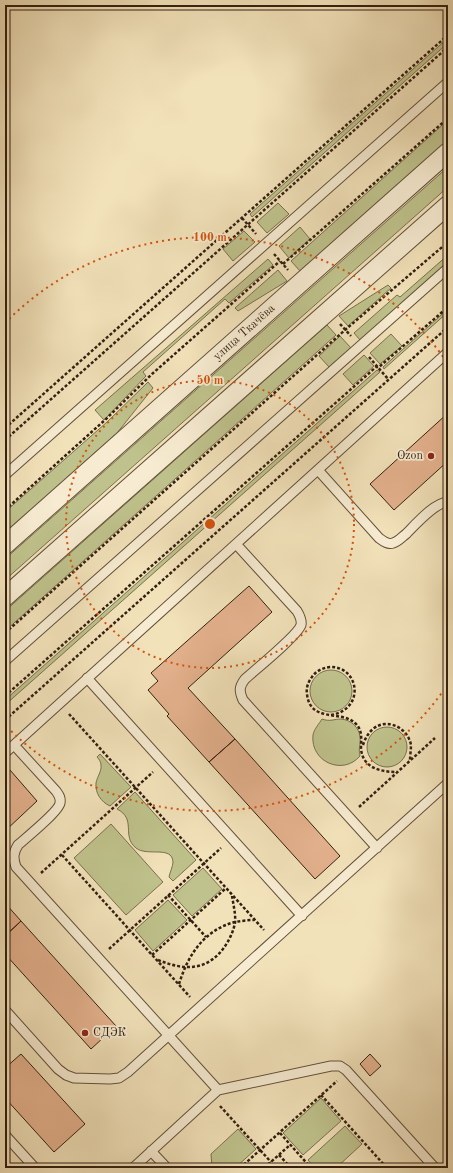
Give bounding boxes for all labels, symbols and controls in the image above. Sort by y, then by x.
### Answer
text: 100 m [193,232,227,244]
street label: улица Ткачёва [211,302,278,363]
text: 50 m [197,374,224,387]
place label: Ozon [397,450,424,462]
marker: Ozon [426,451,436,461]
centre of rings [203,517,217,531]
place label: СДЭК [93,1027,127,1039]
marker: СДЭК [80,1028,90,1038]

